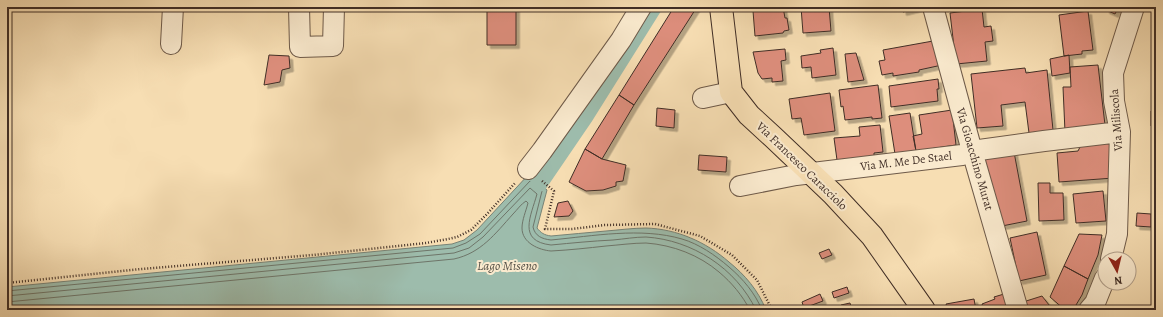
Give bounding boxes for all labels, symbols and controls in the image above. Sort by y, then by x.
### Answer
street label: Via Miliscola [1106,88,1126,153]
street label: Via Gioacchino Murat [952,105,997,212]
street label: Via Francesco Caracciolo [752,118,851,214]
street label: Via M. Me De Stael [858,147,953,175]
north arrow [1097,251,1137,291]
water label: Lago Miseno [477,257,537,274]
text: N [1113,272,1123,288]

